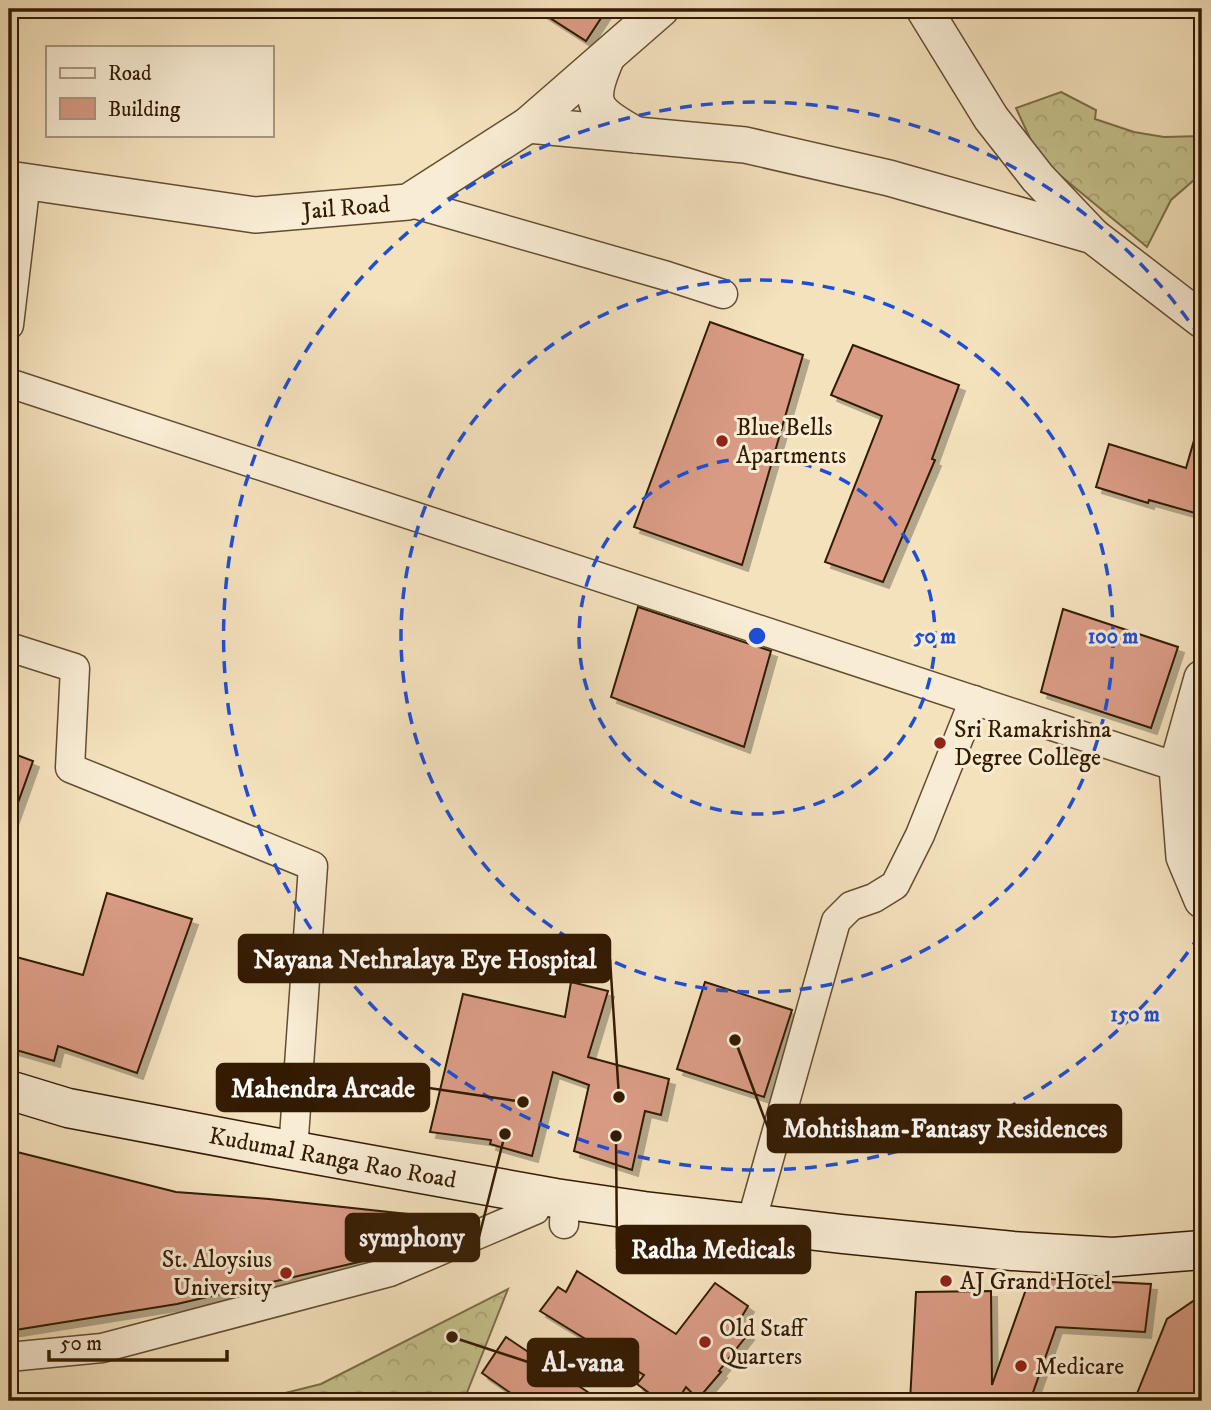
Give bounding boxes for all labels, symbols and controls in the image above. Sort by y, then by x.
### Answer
legend [46,46,273,136]
text: Road [108,61,152,87]
text: Building [108,97,181,123]
street label: Jail Road [299,190,391,227]
place label: Blue Bells Apartments [736,413,846,471]
marker: Blue Bells Apartments [714,433,730,449]
centre of rings [745,624,769,648]
text: 50 m [913,624,956,650]
text: 100 m [1088,624,1138,650]
place label: Sri Ramakrishna Degree College [954,715,1112,773]
marker: Sri Ramakrishna Degree College [932,735,948,751]
callout: Nayana Nethralaya Eye Hospital [239,935,610,982]
text: Nayana Nethralaya Eye Hospital [253,944,598,977]
text: 150 m [1110,1002,1160,1028]
callout: Mahendra Arcade [217,1064,429,1111]
text: Mahendra Arcade [231,1073,415,1106]
callout: Mohtisham-Fantasy Residences [768,1105,1121,1152]
text: Mohtisham-Fantasy Residences [783,1113,1108,1146]
street label: Kudumal Ranga Rao Road [206,1121,459,1196]
callout: symphony [346,1214,479,1261]
text: symphony [359,1222,465,1255]
callout: Radha Medicals [617,1226,810,1273]
text: Radha Medicals [631,1234,795,1267]
place label: St. Aloysius University [162,1245,273,1303]
marker: St. Aloysius University [278,1265,294,1281]
place label: AJ Grand Hotel [960,1267,1112,1297]
marker: AJ Grand Hotel [938,1273,954,1289]
place label: Old Staff Quarters [719,1314,808,1372]
scale bar [49,1319,228,1363]
text: 50 m [60,1331,102,1357]
marker: Old Staff Quarters [697,1334,713,1350]
callout: Al-vana [528,1339,638,1386]
text: Al-vana [541,1347,625,1380]
place label: Medicare [1035,1352,1124,1382]
marker: Medicare [1013,1358,1029,1374]

